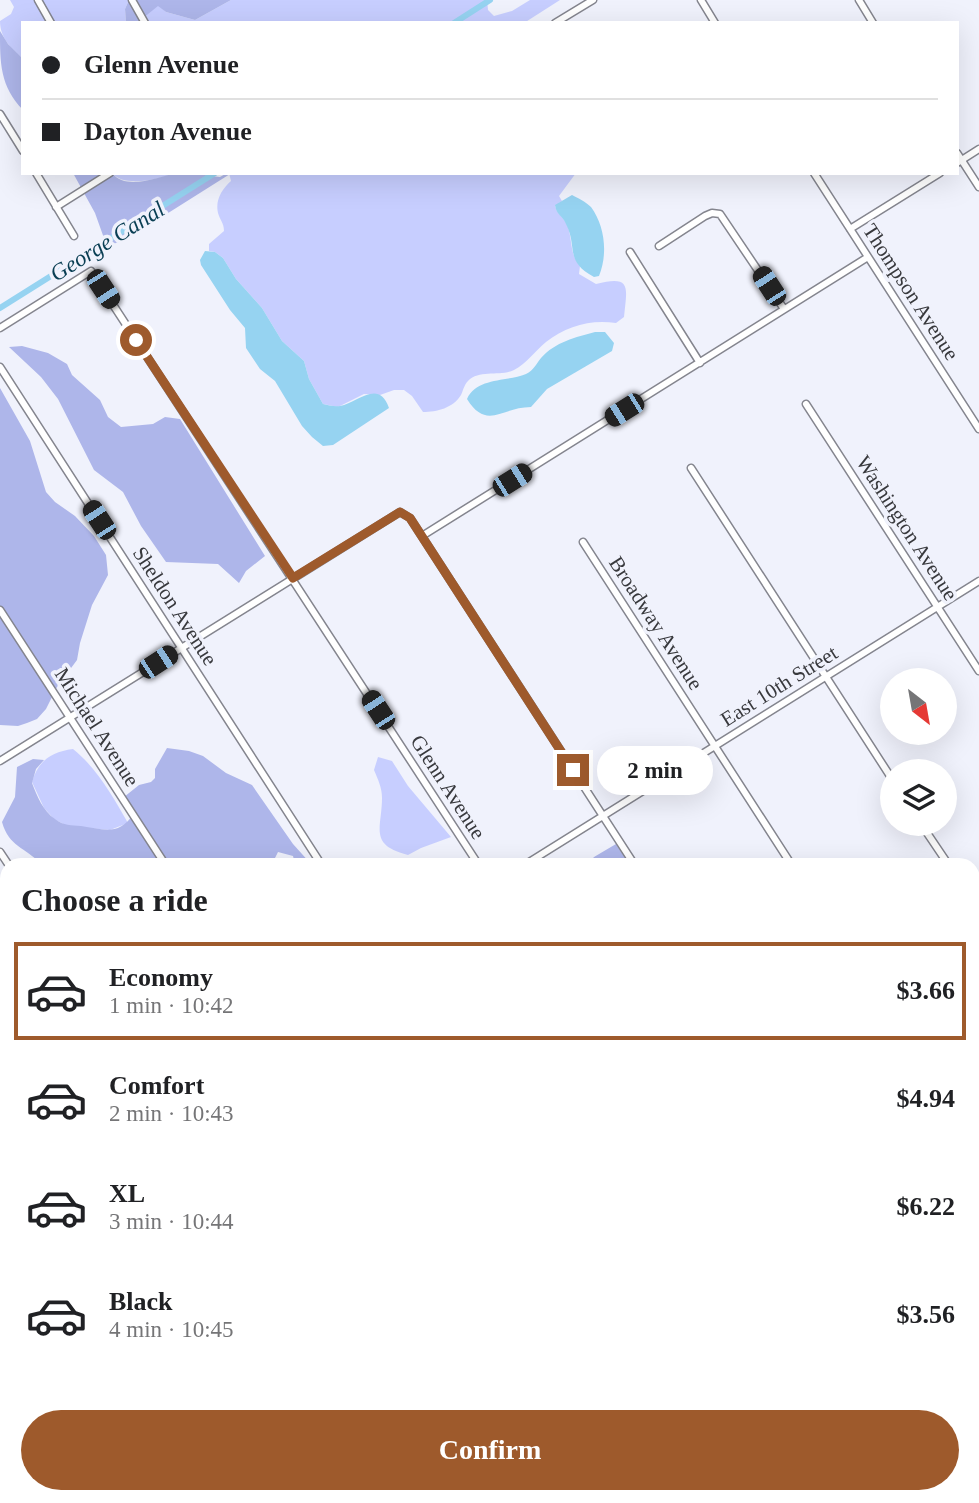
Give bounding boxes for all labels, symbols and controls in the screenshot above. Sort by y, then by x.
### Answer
text: Glenn Avenue [84,50,239,79]
text: Dayton Avenue [84,117,252,146]
water label: George Canal [45,196,169,286]
street label: Thompson Avenue [858,219,964,365]
car [749,263,790,309]
car [83,266,124,312]
route start [120,324,152,356]
car [601,390,648,430]
street label: Washington Avenue [851,451,963,605]
car [489,460,536,500]
car [79,497,120,543]
street label: Sheldon Avenue [128,542,222,670]
street label: Broadway Avenue [604,552,708,694]
street label: East 10th Street [716,641,842,731]
car [135,642,182,682]
street label: Michael Avenue [50,663,144,791]
north arrow [880,668,957,746]
map controls [880,668,957,836]
car [358,687,399,733]
street label: Glenn Avenue [405,730,491,844]
callout: 2 min [598,746,713,794]
route end [557,754,589,786]
text: 2 min [627,758,683,783]
button: layers [880,759,957,836]
text: Choose a ride [21,882,208,918]
icon: car [25,960,88,1023]
text: Economy [109,963,213,992]
text: $3.66 [897,976,955,1005]
text: 1 min · 10:42 [109,993,234,1018]
icon: car [25,1068,88,1131]
text: Comfort [109,1071,204,1100]
text: $4.94 [897,1084,955,1113]
text: 2 min · 10:43 [109,1101,234,1126]
icon: car [25,1176,88,1239]
text: XL [109,1179,145,1208]
text: $6.22 [897,1192,955,1221]
text: 3 min · 10:44 [109,1209,234,1234]
icon: car [25,1284,88,1347]
text: Black [109,1287,173,1316]
text: $3.56 [897,1300,955,1329]
text: 4 min · 10:45 [109,1317,234,1342]
button: Confirm [21,1410,959,1490]

